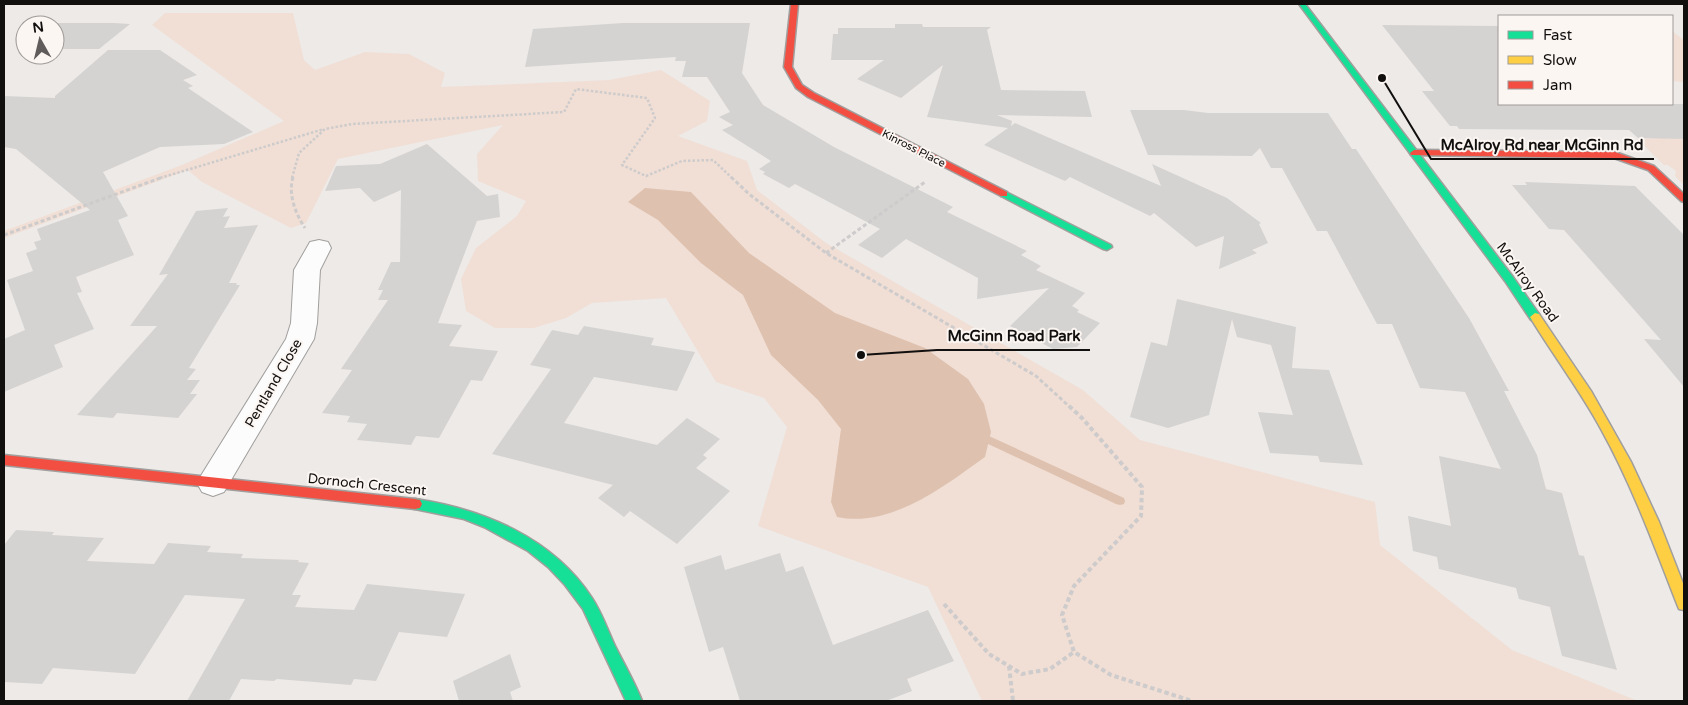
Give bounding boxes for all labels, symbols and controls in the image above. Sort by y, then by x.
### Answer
north arrow [15,15,65,65]
legend [1498,15,1673,105]
text: N [32,18,45,37]
text: Fast [1543,26,1573,44]
text: Slow [1543,51,1577,69]
text: Jam [1543,76,1572,94]
street label: Kinross Place [880,127,948,170]
callout: McAlroy Rd near McGinn Rd [1431,129,1654,159]
text: McAlroy Rd near McGinn Rd [1441,136,1643,155]
street label: McAlroy Road [1493,239,1562,326]
callout: McGinn Road Park [937,320,1090,350]
text: McGinn Road Park [947,327,1081,345]
street label: Pentland Close [241,336,306,431]
street label: Dornoch Crescent [307,470,428,499]

